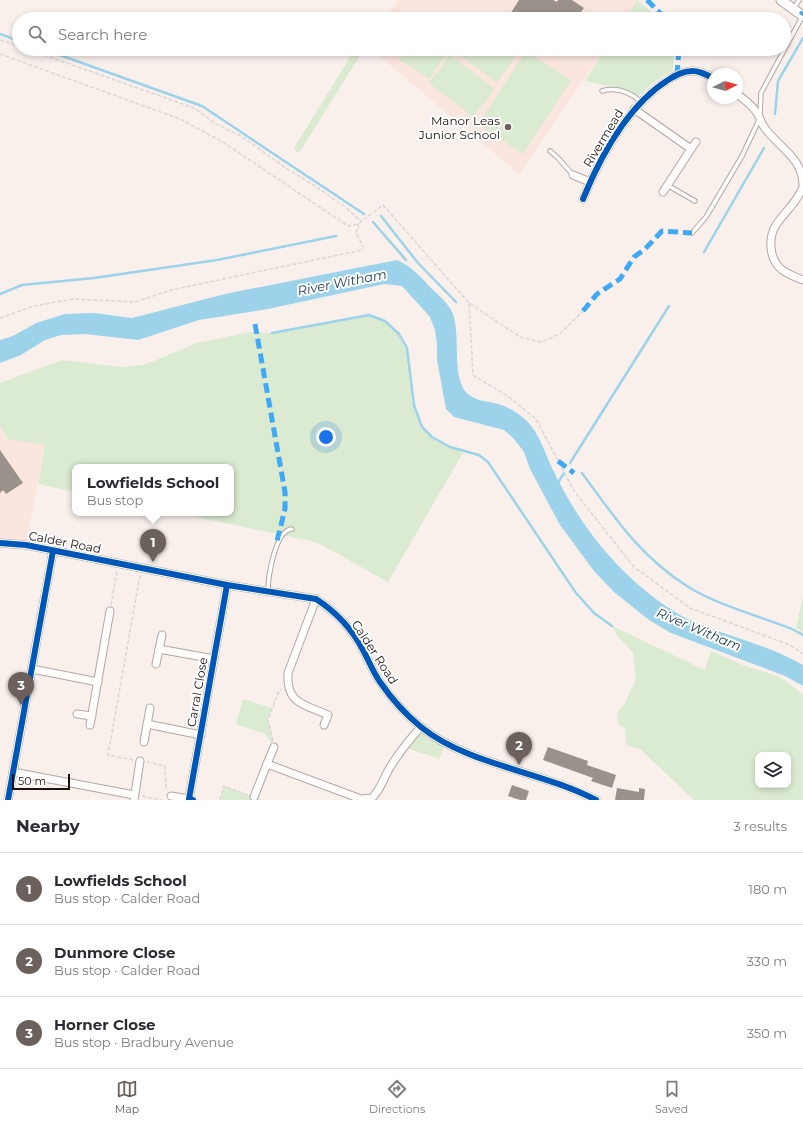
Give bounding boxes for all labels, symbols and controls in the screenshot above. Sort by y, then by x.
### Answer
search box [12,12,791,56]
icon: search [26,23,48,45]
text: Search here [58,25,147,44]
north arrow [707,68,743,104]
street label: Rivermead [580,106,626,170]
place label: Manor Leas Junior School [418,113,500,142]
marker: Manor Leas Junior School [503,122,513,132]
water label: River Witham [296,266,388,298]
your location [316,427,336,447]
popup [72,464,234,516]
text: Lowfields School [87,473,219,492]
text: Bus stop [87,492,143,508]
street label: Calder Road [28,528,102,556]
pin: 1 [140,529,166,562]
water label: River Witham [654,604,744,654]
street label: Calder Road [349,617,401,687]
street label: Carral Close [184,656,210,728]
pin: 3 [8,672,34,705]
pin: 2 [506,732,532,765]
map controls [755,752,791,788]
button: layers [755,752,791,788]
scale bar [12,772,70,791]
text: 50 m [18,774,46,788]
text: Nearby [16,816,80,836]
text: 3 results [733,818,787,834]
text: Lowfields School [54,871,187,890]
text: 1 [26,881,32,897]
text: 180 m [748,881,787,897]
text: Bus stop · Calder Road [54,890,200,906]
text: Dunmore Close [54,943,175,962]
text: 2 [25,953,33,969]
text: 330 m [747,953,787,969]
text: Bus stop · Calder Road [54,962,200,978]
text: Horner Close [54,1015,156,1034]
text: 3 [25,1025,33,1041]
text: 350 m [747,1025,787,1041]
text: Bus stop · Bradbury Avenue [54,1034,234,1050]
tab: Map [115,1078,139,1116]
tab: Directions [369,1078,425,1116]
tab: Saved [655,1078,688,1116]

